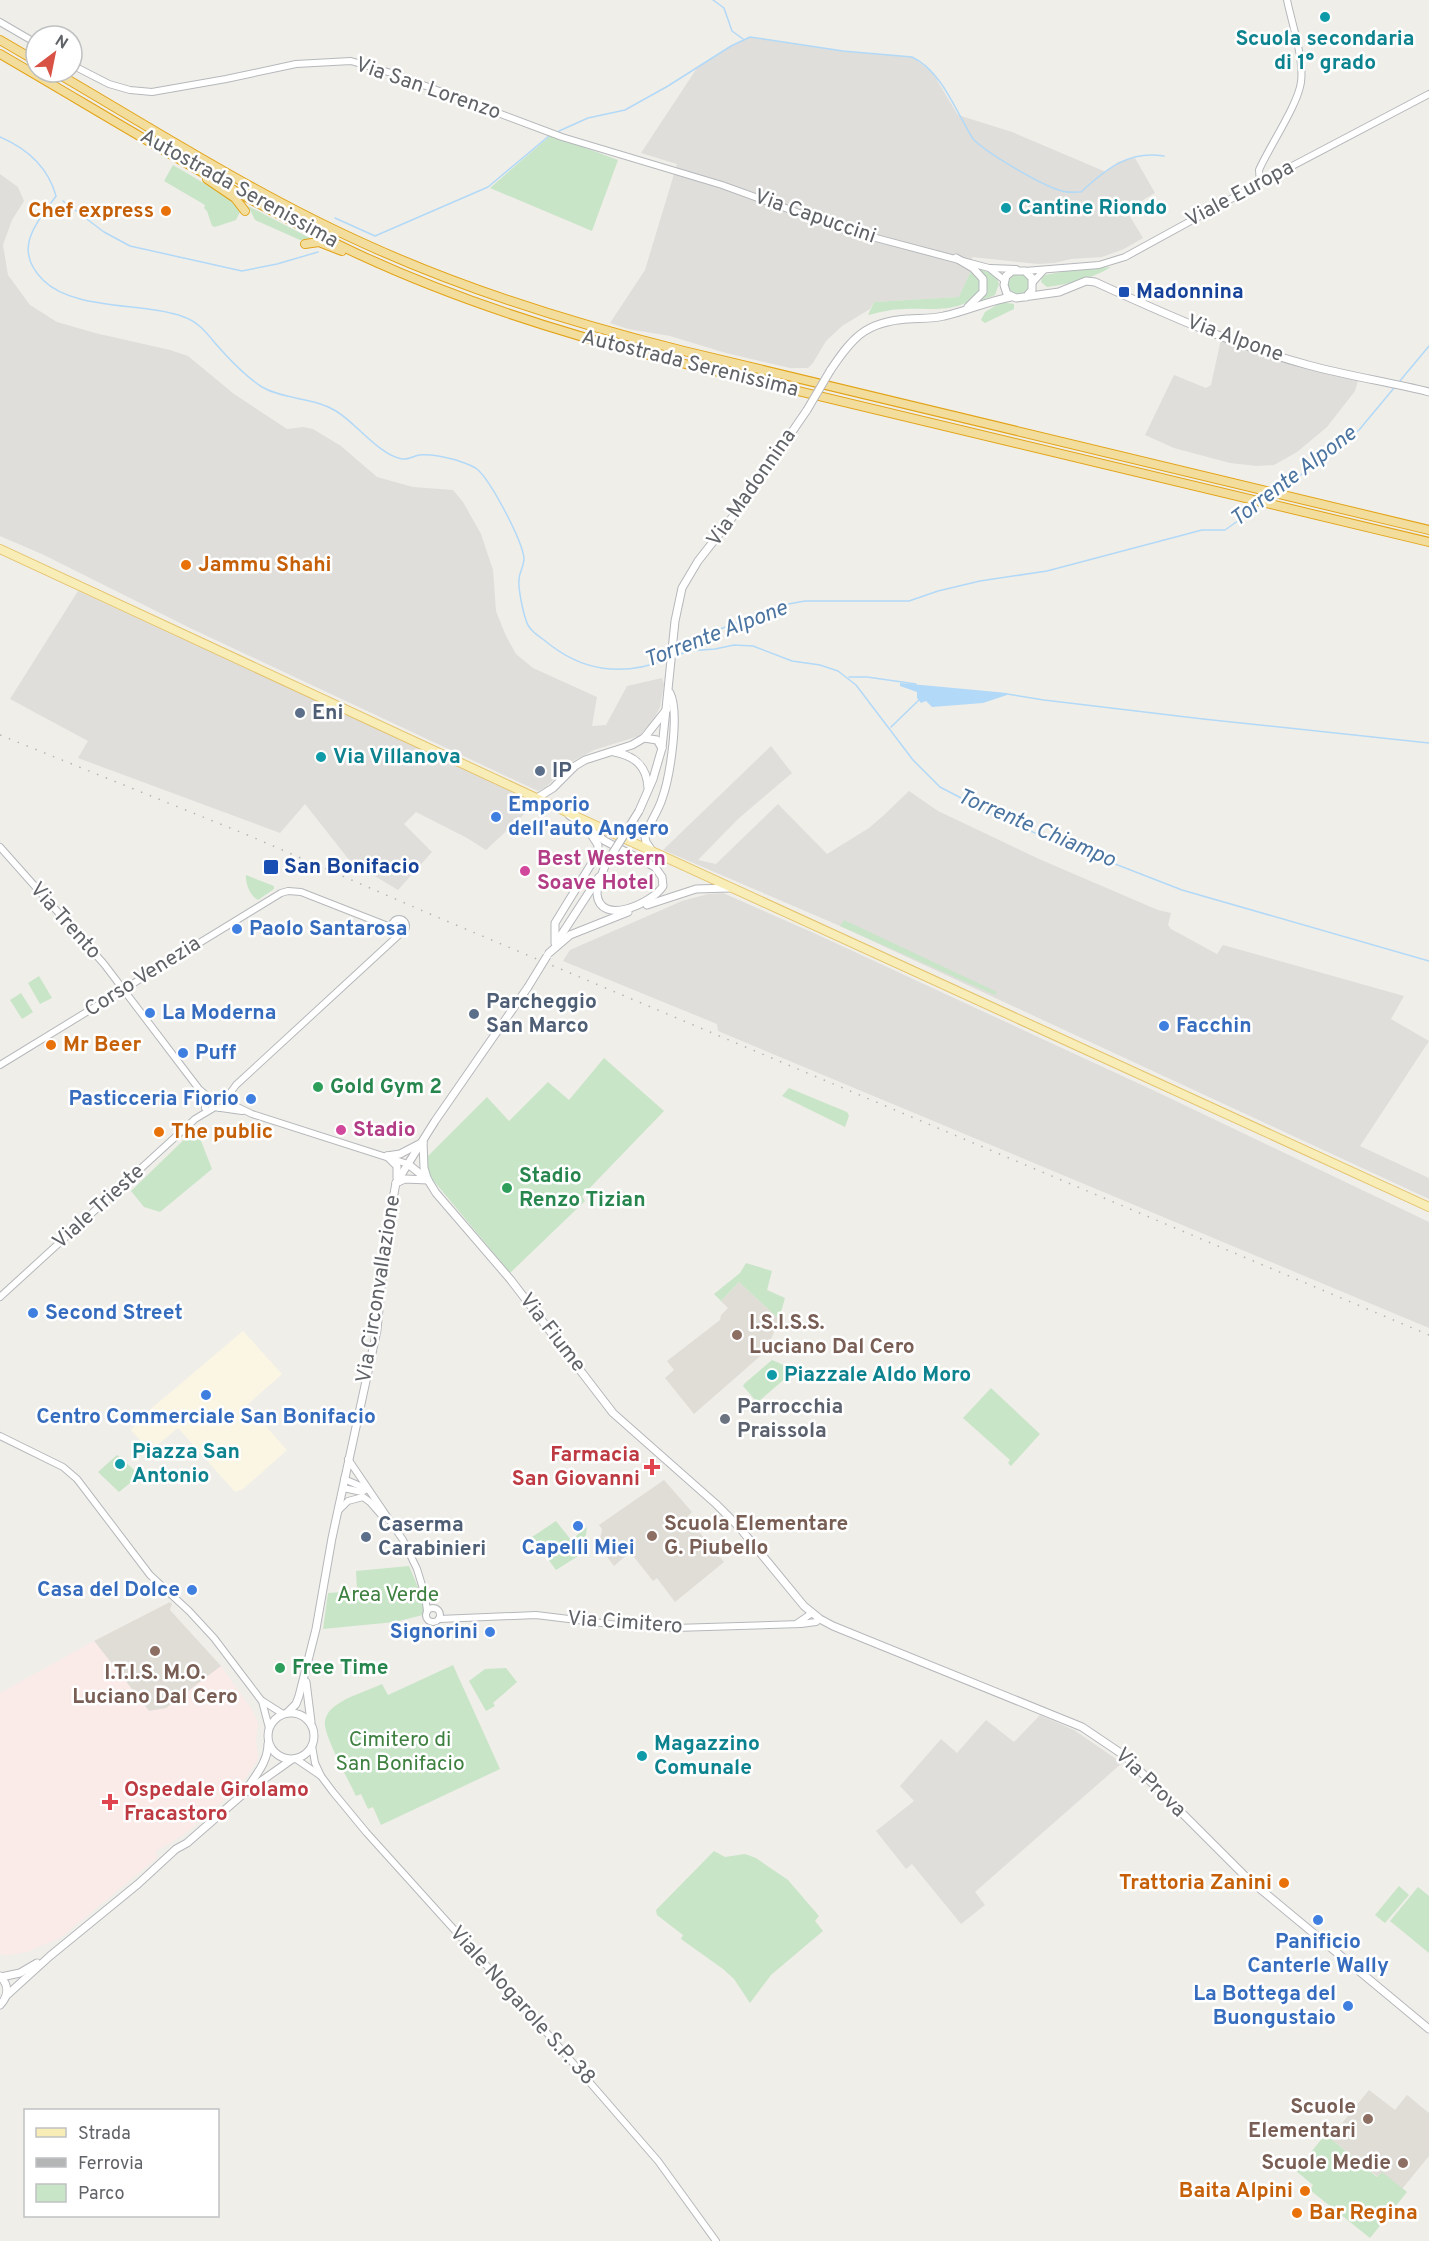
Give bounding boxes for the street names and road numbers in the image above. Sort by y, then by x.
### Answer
street label: Via San Lorenzo [352,51,504,127]
street label: Autostrada Serenissima [135,123,343,255]
street label: Viale Europa [1181,154,1299,234]
street label: Via Capuccini [750,184,880,250]
street label: Via Alpone [1183,309,1287,369]
street label: Autostrada Serenissima [579,324,801,404]
street label: Via Madonnina [701,424,803,552]
street label: Via Trento [23,877,107,965]
street label: Corso Venezia [80,931,206,1023]
street label: Viale Trieste [47,1159,151,1255]
street label: Via Circonvallazione [351,1193,407,1385]
street label: Via Fiume [513,1288,591,1378]
street label: Via Cimitero [566,1605,684,1641]
street label: Via Prova [1109,1742,1191,1824]
street label: Viale Nogarole S.P. 38 [443,1921,601,2091]

